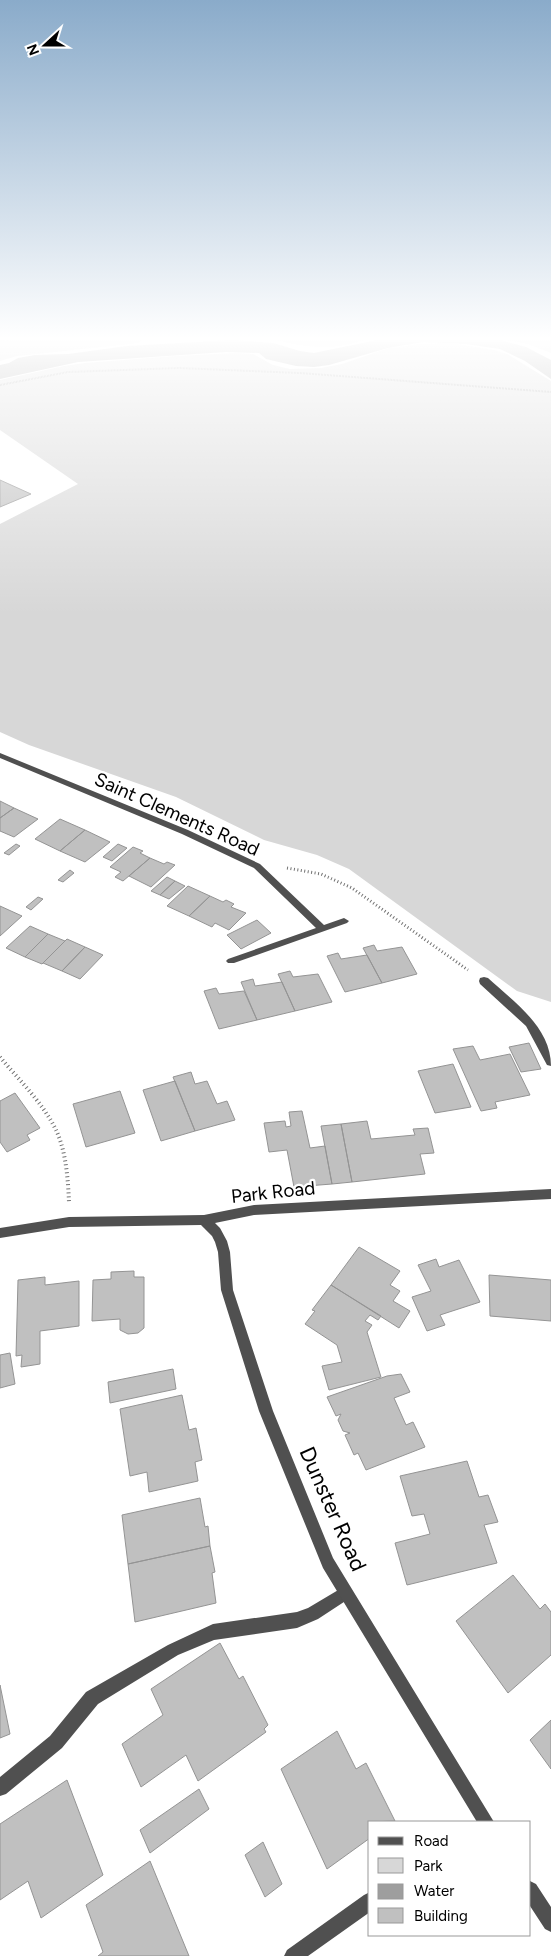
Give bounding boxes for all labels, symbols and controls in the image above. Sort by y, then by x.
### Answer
north arrow [20,20,70,70]
text: N [23,41,43,58]
street label: Saint Clements Road [91,767,263,861]
street label: Park Road [230,1176,316,1208]
street label: Dunster Road [293,1442,373,1576]
legend [368,1821,531,1936]
text: Road [414,1832,449,1850]
text: Park [414,1857,443,1875]
text: Water [414,1882,454,1900]
text: Building [414,1907,468,1925]

